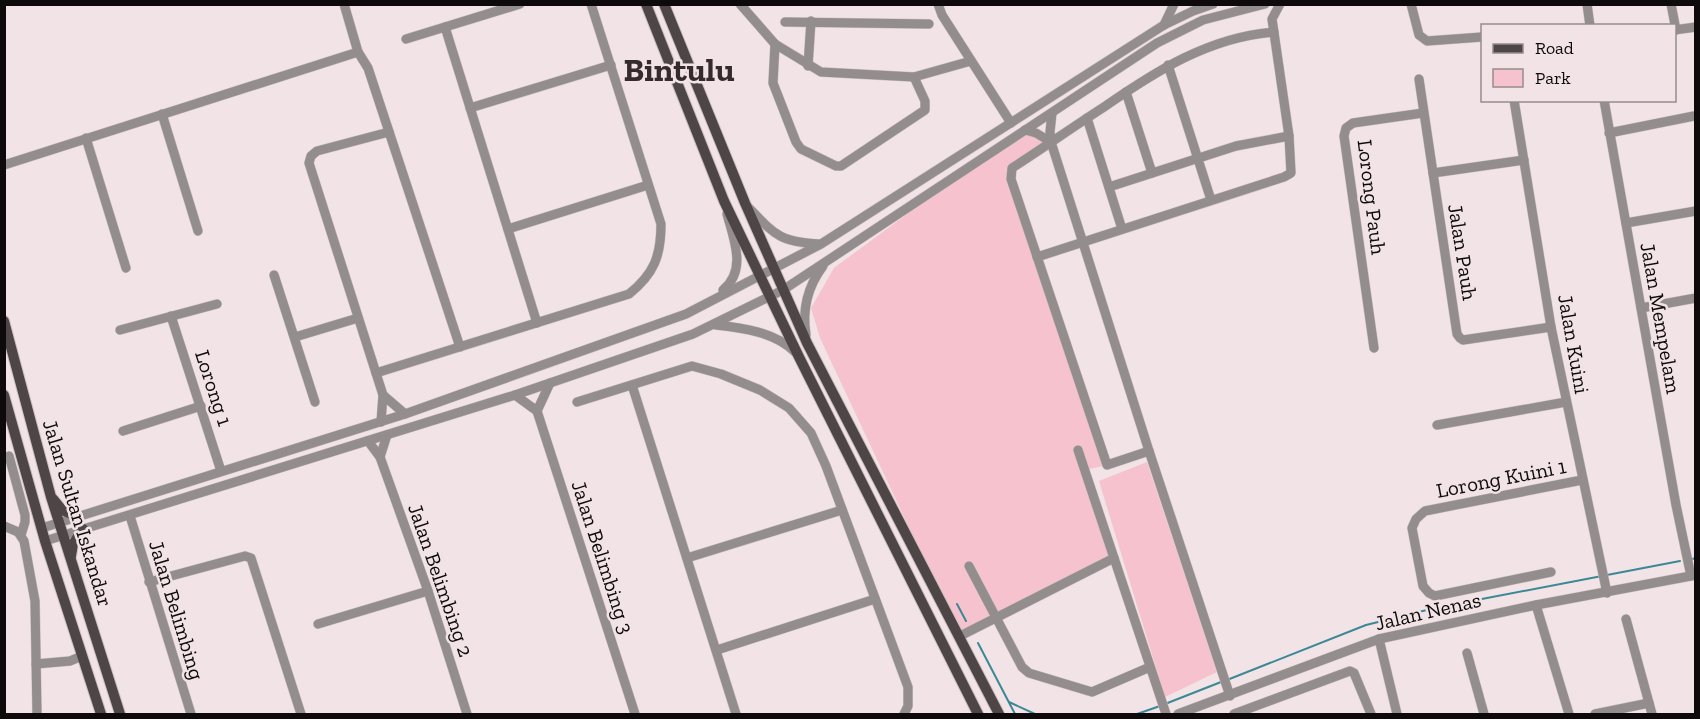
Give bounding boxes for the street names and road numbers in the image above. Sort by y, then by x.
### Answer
street label: Lorong Pauh [1353,138,1391,256]
street label: Jalan Pauh [1443,202,1483,302]
street label: Jalan Mempelam [1635,240,1687,396]
street label: Jalan Kuini [1553,292,1595,396]
street label: Lorong 1 [190,347,238,429]
street label: Jalan Sultan Iskandar [38,416,118,610]
street label: Lorong Kuini 1 [1434,453,1568,503]
street label: Jalan Belimbing 3 [566,477,640,637]
street label: Jalan Belimbing 2 [403,500,479,660]
street label: Jalan Belimbing [144,537,210,683]
street label: Jalan Nenas [1373,587,1483,635]

